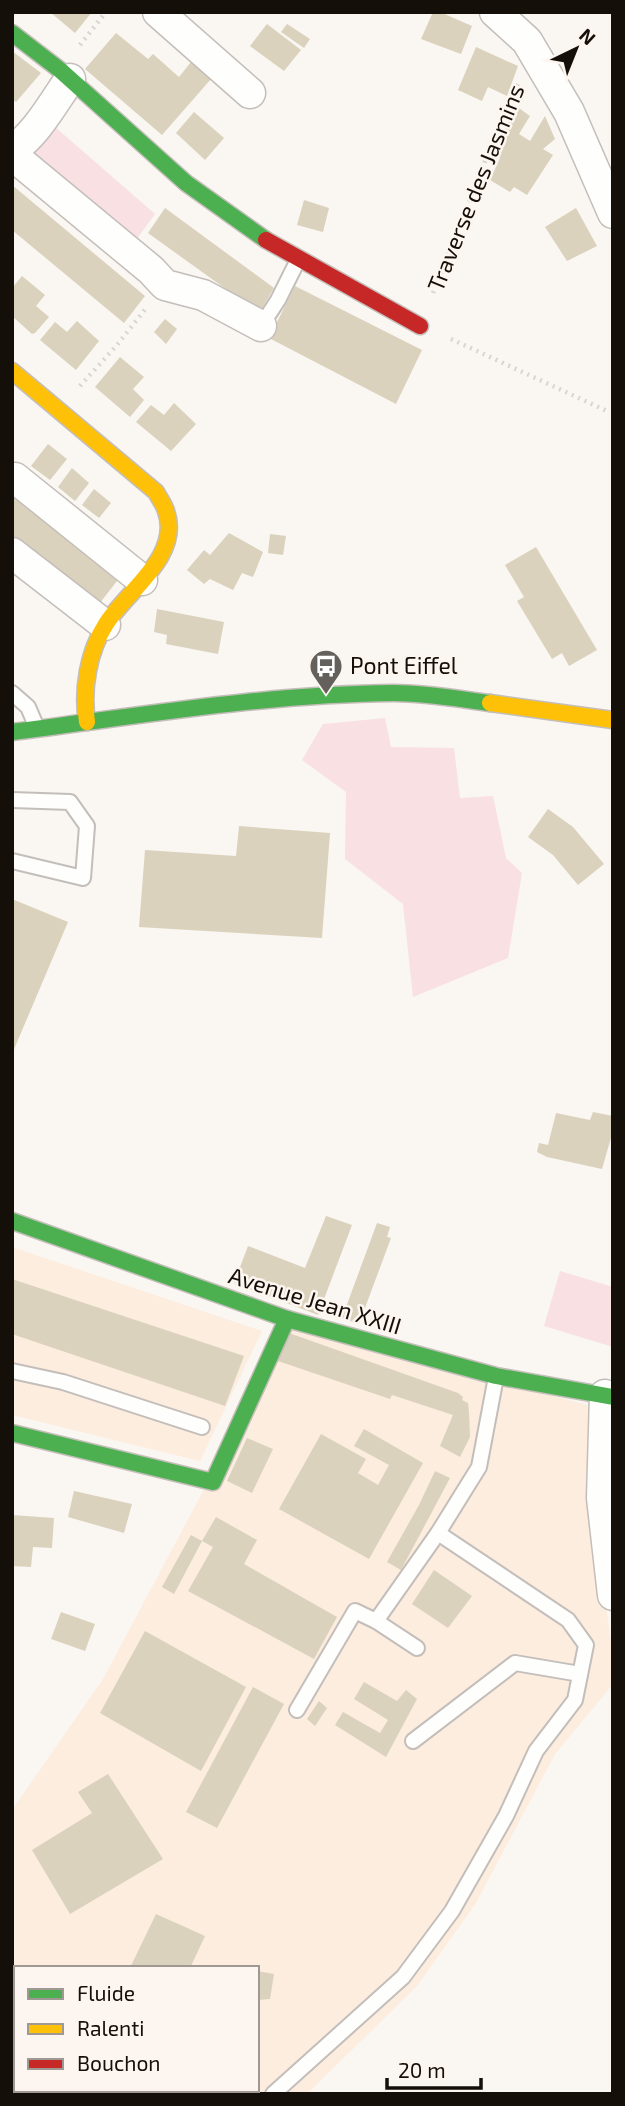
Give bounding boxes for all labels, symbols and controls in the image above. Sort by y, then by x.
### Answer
north arrow [541,14,611,84]
text: N [575,23,601,49]
street label: Traverse des Jasmins [421,80,529,295]
bus stop icon: Pont Eiffel [307,647,345,696]
place label: Pont Eiffel [350,651,458,679]
street label: Avenue Jean XXIII [226,1260,405,1340]
legend [14,1966,259,2092]
text: Fluide [77,1980,135,2005]
text: Ralenti [77,2015,144,2040]
scale bar [387,2046,482,2090]
text: Bouchon [77,2050,161,2075]
text: 20 m [398,2057,446,2082]

